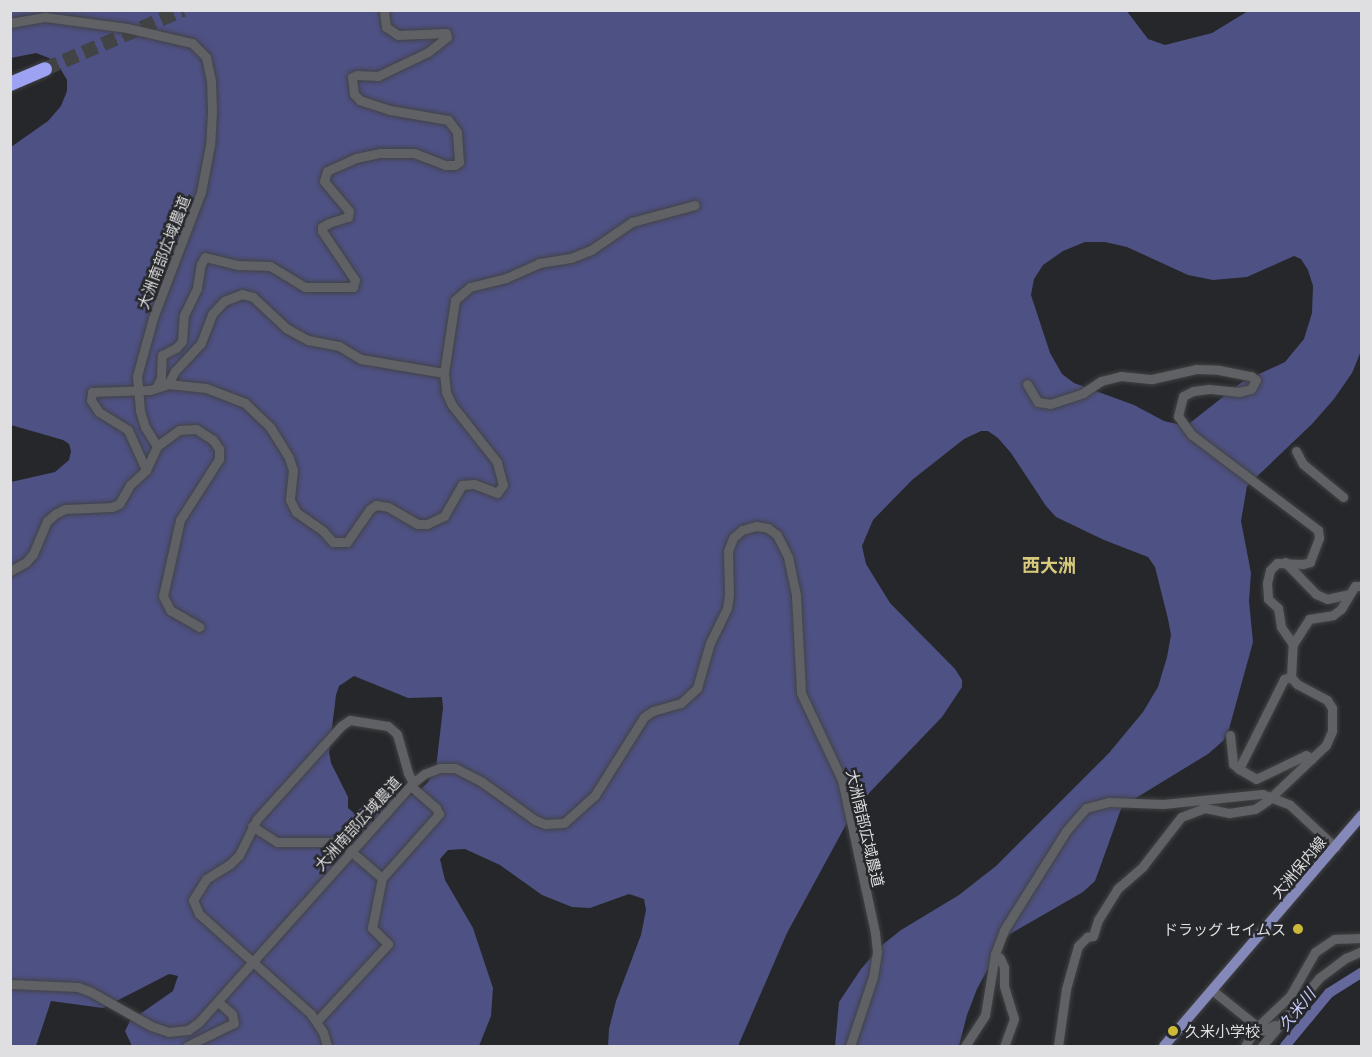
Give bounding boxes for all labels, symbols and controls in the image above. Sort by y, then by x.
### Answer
street label: 大洲南部広域農道 [133,193,193,311]
district label: 西大洲 [1022,553,1076,575]
street label: 大洲南部広域農道 [844,768,888,888]
street label: 大洲南部広域農道 [310,772,404,874]
street label: 大洲保内線 [1267,832,1329,902]
place label: ドラッグ セイムス [1163,920,1286,938]
marker: ドラッグ セイムス [1291,922,1305,936]
water label: 久米川 [1273,984,1319,1034]
place label: 久米小学校 [1185,1022,1260,1040]
marker: 久米小学校 [1166,1024,1180,1038]

